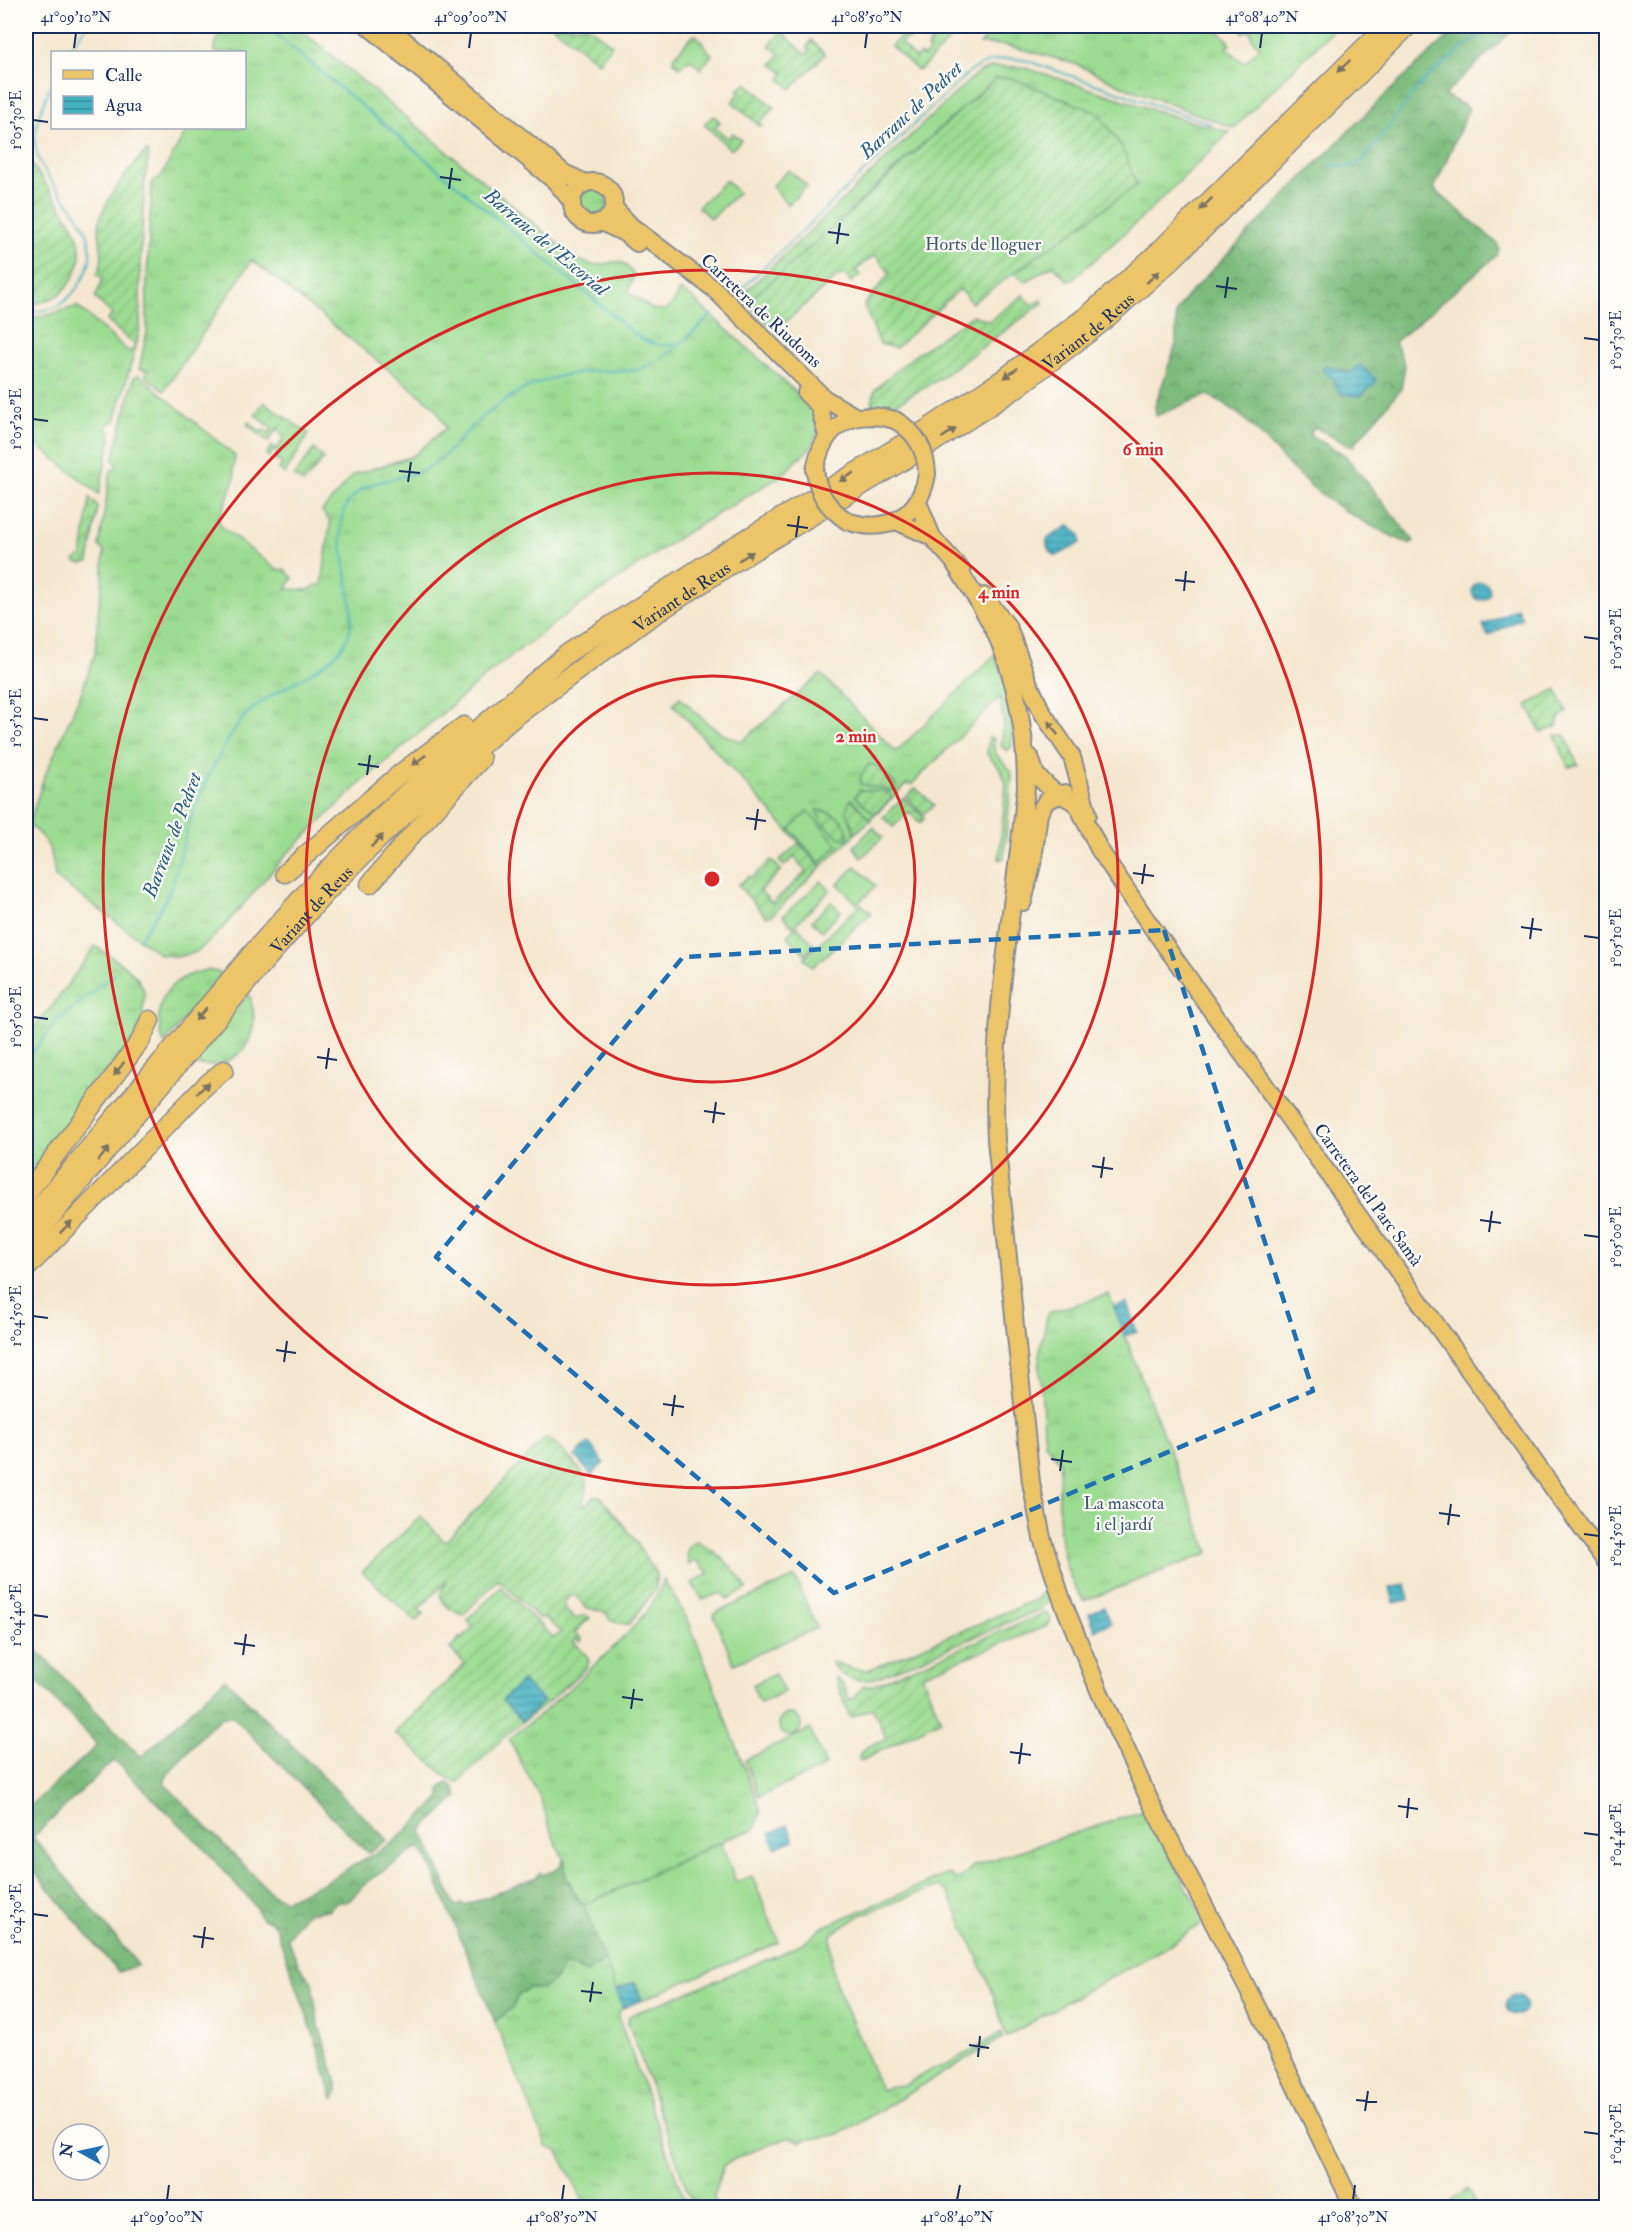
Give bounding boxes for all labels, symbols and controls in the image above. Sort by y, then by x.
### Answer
text: 41°09'10"N [41,8,112,27]
text: 41°09'00"N [434,8,508,27]
text: 41°08'50"N [831,8,903,27]
text: 41°08'40"N [1225,8,1299,27]
legend [51,51,246,129]
water label: Barranc de Pedret [853,55,969,165]
one-way arrow [1338,59,1352,73]
text: Calle [105,64,143,87]
text: 1°05'30"E [7,90,26,150]
text: Agua [104,94,143,117]
water label: Barranc de l'Escorial [478,182,615,303]
one-way arrow [1199,197,1214,211]
park label: Horts de lloguer [925,233,1041,256]
street label: Carretera de Riudoms [696,249,826,373]
one-way arrow [1146,270,1161,284]
street label: Variant de Reus [1037,287,1139,376]
text: 1°05'30"E [1607,310,1626,370]
one-way arrow [1004,366,1019,378]
text: 1°05'20"E [7,388,26,450]
one-way arrow [940,427,956,439]
text: 6 min [1123,438,1164,461]
one-way arrow [839,472,855,483]
one-way arrow [738,550,754,561]
street label: Variant de Reus [628,556,735,638]
text: 4 min [977,581,1020,604]
text: 1°05'20"E [1607,608,1626,670]
text: 1°05'10"E [7,688,26,748]
one-way arrow [1047,721,1059,737]
text: 2 min [836,725,877,748]
one-way arrow [411,754,427,766]
water label: Barranc de Pedret [136,768,208,902]
one-way arrow [369,835,383,849]
street label: Variant de Reus [265,861,358,959]
centre of rings [702,869,722,889]
text: 1°05'10"E [1607,908,1626,968]
text: 1°05'00"E [7,986,26,1048]
one-way arrow [195,1006,208,1021]
one-way arrow [114,1062,126,1077]
one-way arrow [196,1081,211,1095]
street label: Carretera del Parc Samà [1308,1119,1428,1272]
one-way arrow [97,1147,110,1162]
text: 1°05'00"E [1607,1206,1626,1268]
one-way arrow [59,1219,73,1234]
text: 1°04'50"E [7,1285,26,1347]
park label: La mascota i el jardí [1084,1492,1165,1536]
text: 1°04'50"E [1607,1505,1626,1567]
text: 1°04'40"E [7,1583,26,1647]
text: 1°04'40"E [1607,1803,1626,1867]
text: 1°04'30"E [7,1883,26,1945]
text: 1°04'30"E [1607,2103,1626,2165]
north arrow [51,2122,111,2182]
text: N [56,2141,78,2160]
text: 41°09'00"N [130,2208,204,2227]
text: 41°08'50"N [526,2208,598,2227]
text: 41°08'40"N [920,2208,994,2227]
text: 41°08'30"N [1318,2208,1389,2227]

